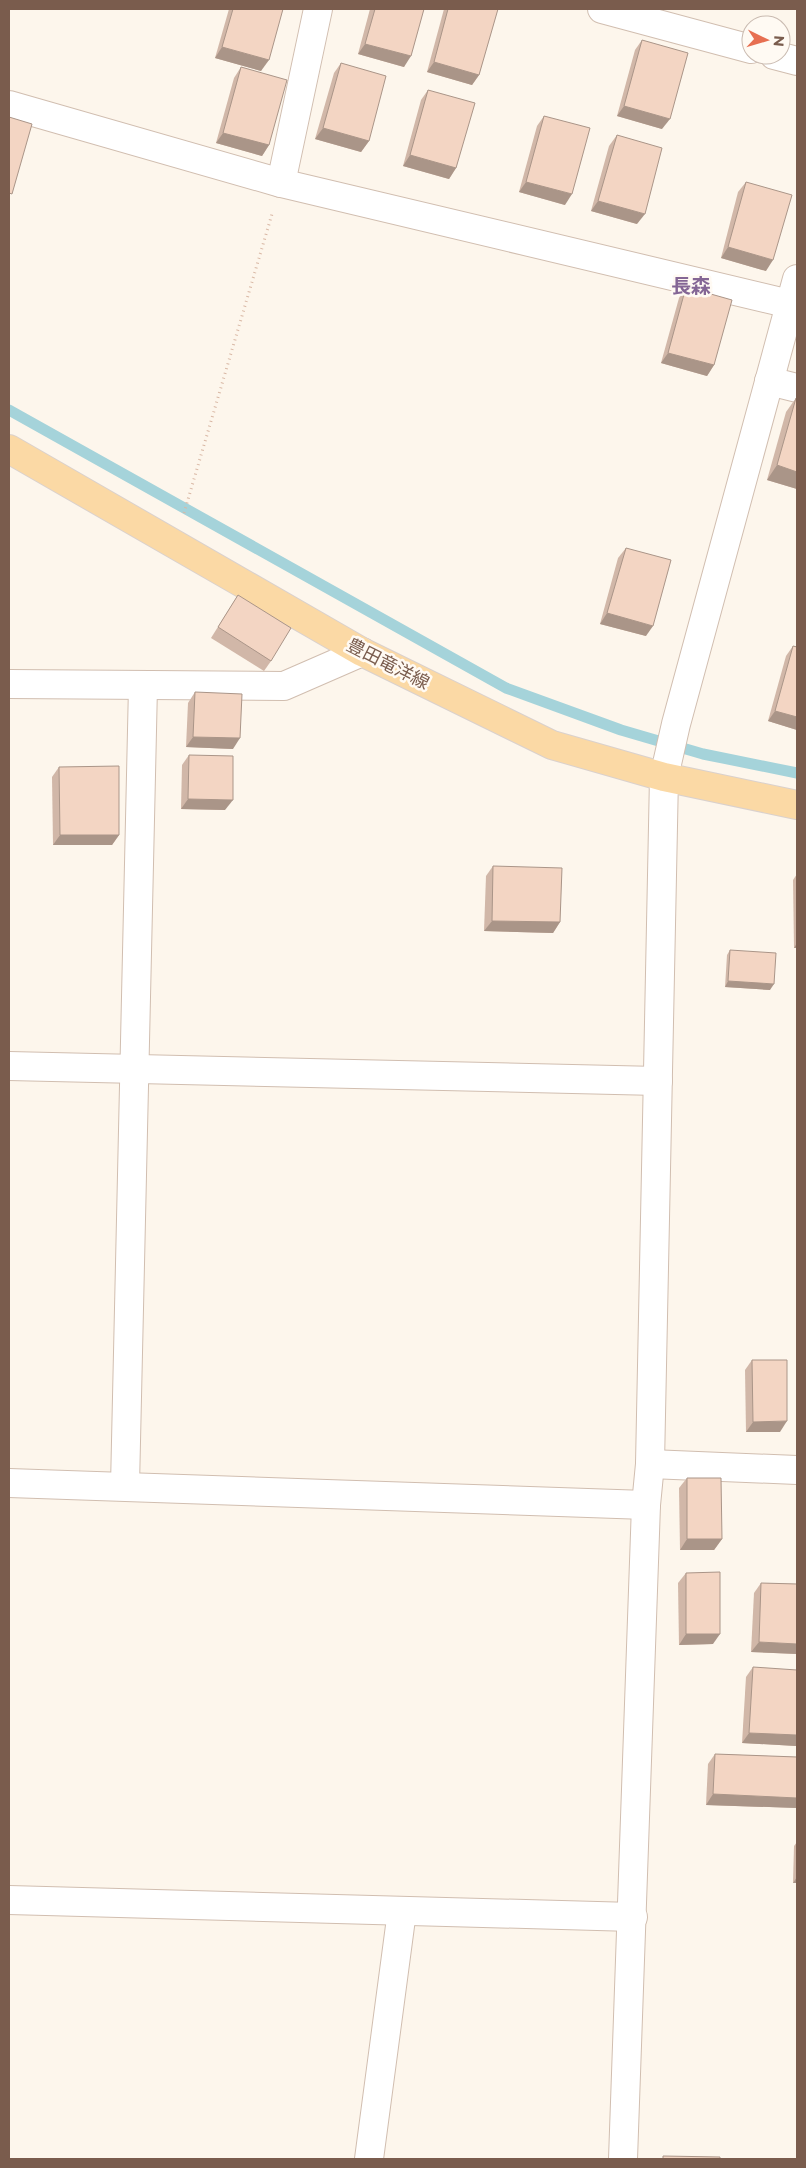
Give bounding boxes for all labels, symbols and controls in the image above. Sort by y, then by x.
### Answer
north arrow [741,15,791,65]
text: N [769,35,788,48]
district label: 長森 [671,274,711,298]
street label: 豊田竜洋線 [343,634,433,694]

